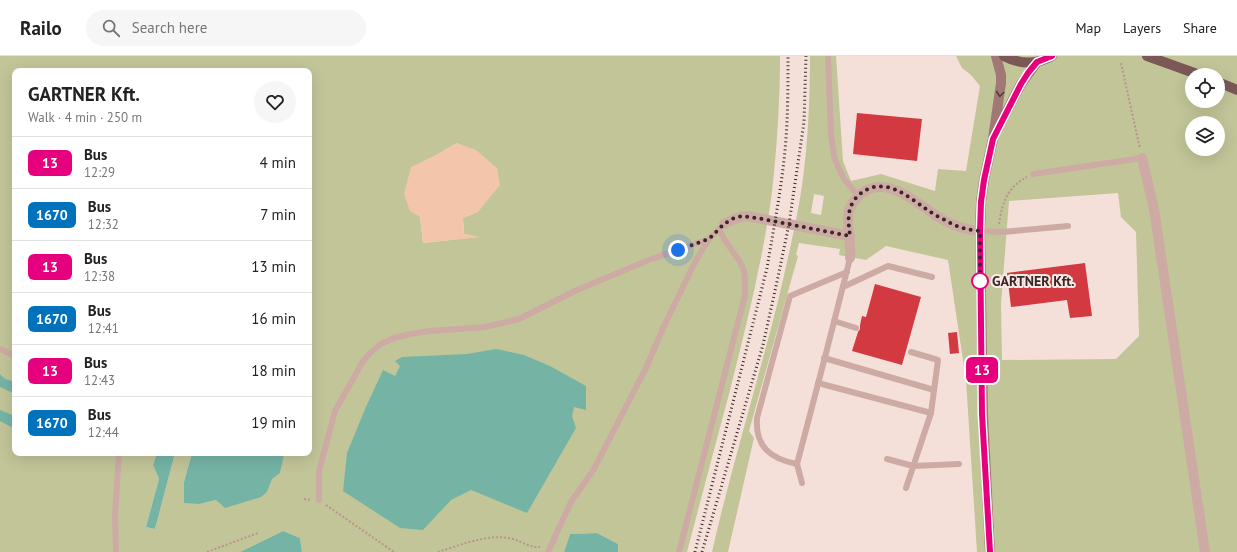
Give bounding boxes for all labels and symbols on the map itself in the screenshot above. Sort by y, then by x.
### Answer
one-way arrow [996,91,1005,97]
your location [668,240,688,260]
marker: GARTNER Kft. [971,272,989,290]
place label: GARTNER Kft. [992,272,1075,290]
line badge: 13 [964,357,1000,383]

